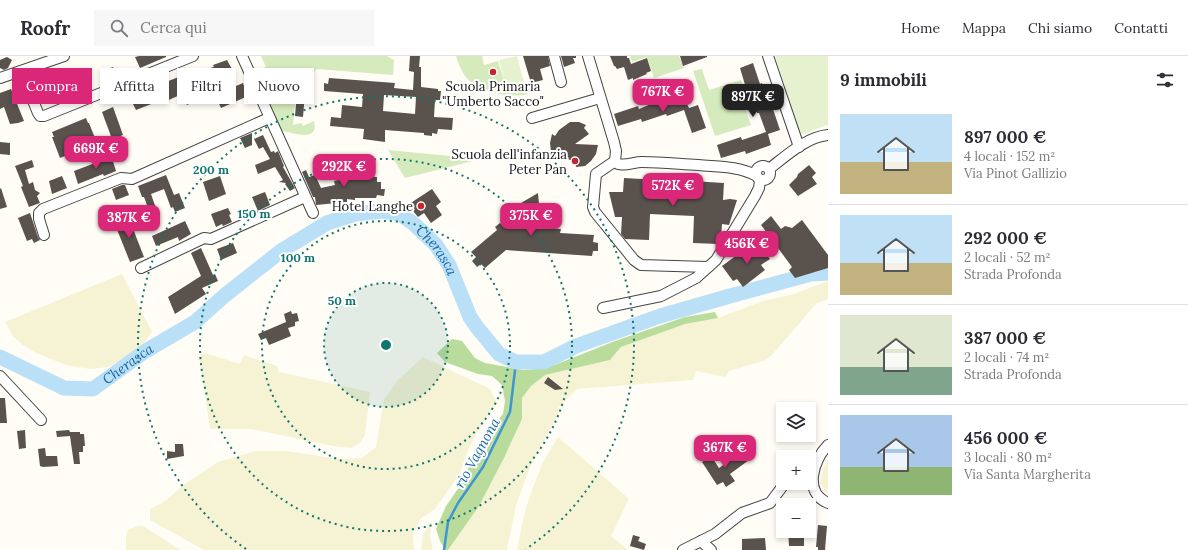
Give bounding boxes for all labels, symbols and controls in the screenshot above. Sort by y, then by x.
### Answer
search box [94,10,374,46]
text: Roofr [20,16,70,40]
icon: search [108,17,130,39]
text: Cerca qui [140,18,207,37]
text: Home [901,19,940,37]
text: Mappa [962,19,1006,37]
text: Chi siamo [1028,19,1092,37]
text: Contatti [1114,19,1168,37]
marker: Scuola Primaria "Umberto Sacco" [488,67,498,77]
chip: Compra [12,68,92,104]
chip: Affitta [100,68,169,104]
chip: Filtri [177,68,236,104]
chip: Nuovo [244,68,314,104]
text: 9 immobili [840,69,927,91]
icon: filters [1154,69,1176,91]
place label: Scuola Primaria "Umberto Sacco" [442,78,544,110]
pin: 767K € [630,79,696,113]
text: 767K € [642,83,684,100]
pin: 897K € [720,84,786,118]
text: 897K € [731,88,775,105]
text: 897 000 € [964,126,1047,148]
icon: home [872,130,920,178]
pin: 669K € [63,136,129,170]
text: 669K € [73,140,119,157]
place label: Scuola dell'infanzia Peter Pan [452,146,567,178]
text: 4 locali · 152 m² [964,148,1055,165]
pin: 292K € [311,154,377,188]
marker: Scuola dell'infanzia Peter Pan [570,156,580,166]
text: 292K € [322,158,366,175]
text: 200 m [193,162,229,177]
text: Via Pinot Gallizio [964,165,1067,182]
pin: 572K € [640,173,706,207]
text: 572K € [651,177,695,194]
place label: Hotel Langhe [332,198,413,215]
marker: Hotel Langhe [416,201,426,211]
pin: 375K € [498,203,564,237]
pin: 387K € [96,205,162,239]
text: 150 m [237,206,271,221]
text: 375K € [509,207,553,224]
text: 387K € [107,209,151,226]
water label: Cherasca [412,222,461,278]
text: 292 000 € [964,227,1047,249]
pin: 456K € [714,231,780,265]
icon: home [872,231,920,279]
text: 456K € [725,235,769,252]
text: 2 locali · 52 m² [964,249,1051,266]
text: 100 m [281,250,315,265]
text: Strada Profonda [964,266,1062,283]
text: 50 m [328,293,356,308]
text: 387 000 € [964,327,1046,349]
icon: home [872,331,920,379]
centre of rings [379,338,393,352]
water label: Cherasca [99,339,157,388]
text: 2 locali · 74 m² [964,349,1049,366]
text: Strada Profonda [964,366,1062,383]
map controls [776,402,816,538]
button: layers [776,402,816,442]
water label: rio Vagnona [450,415,504,491]
text: 456 000 € [964,427,1047,449]
icon: home [872,431,920,479]
pin: 367K € [692,435,758,469]
text: 367K € [703,439,747,456]
text: 3 locali · 80 m² [964,449,1052,466]
button: + [776,450,816,490]
text: Via Santa Margherita [964,466,1091,483]
button: − [776,498,816,538]

